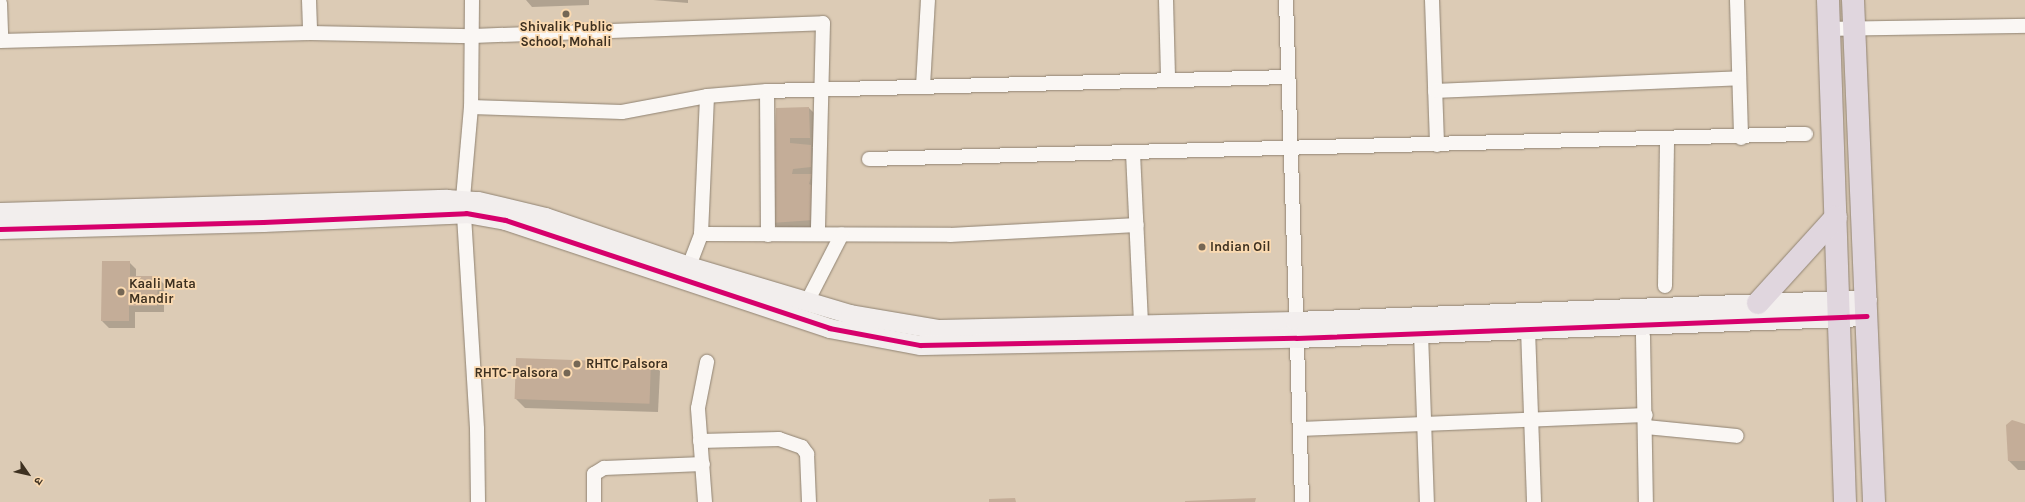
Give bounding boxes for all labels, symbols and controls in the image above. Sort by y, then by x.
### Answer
marker: Shivalik Public School, Mohali [561,9,571,19]
place label: Shivalik Public School, Mohali [520,20,612,51]
place label: Indian Oil [1210,239,1270,255]
marker: Indian Oil [1197,242,1207,252]
place label: Kaali Mata Mandir [129,277,196,308]
marker: Kaali Mata Mandir [116,287,126,297]
place label: RHTC Palsora [586,356,668,372]
marker: RHTC Palsora [571,358,583,370]
place label: RHTC-Palsora [474,365,558,381]
marker: RHTC-Palsora [561,367,573,379]
north arrow [8,454,48,494]
text: उ [31,475,46,487]

